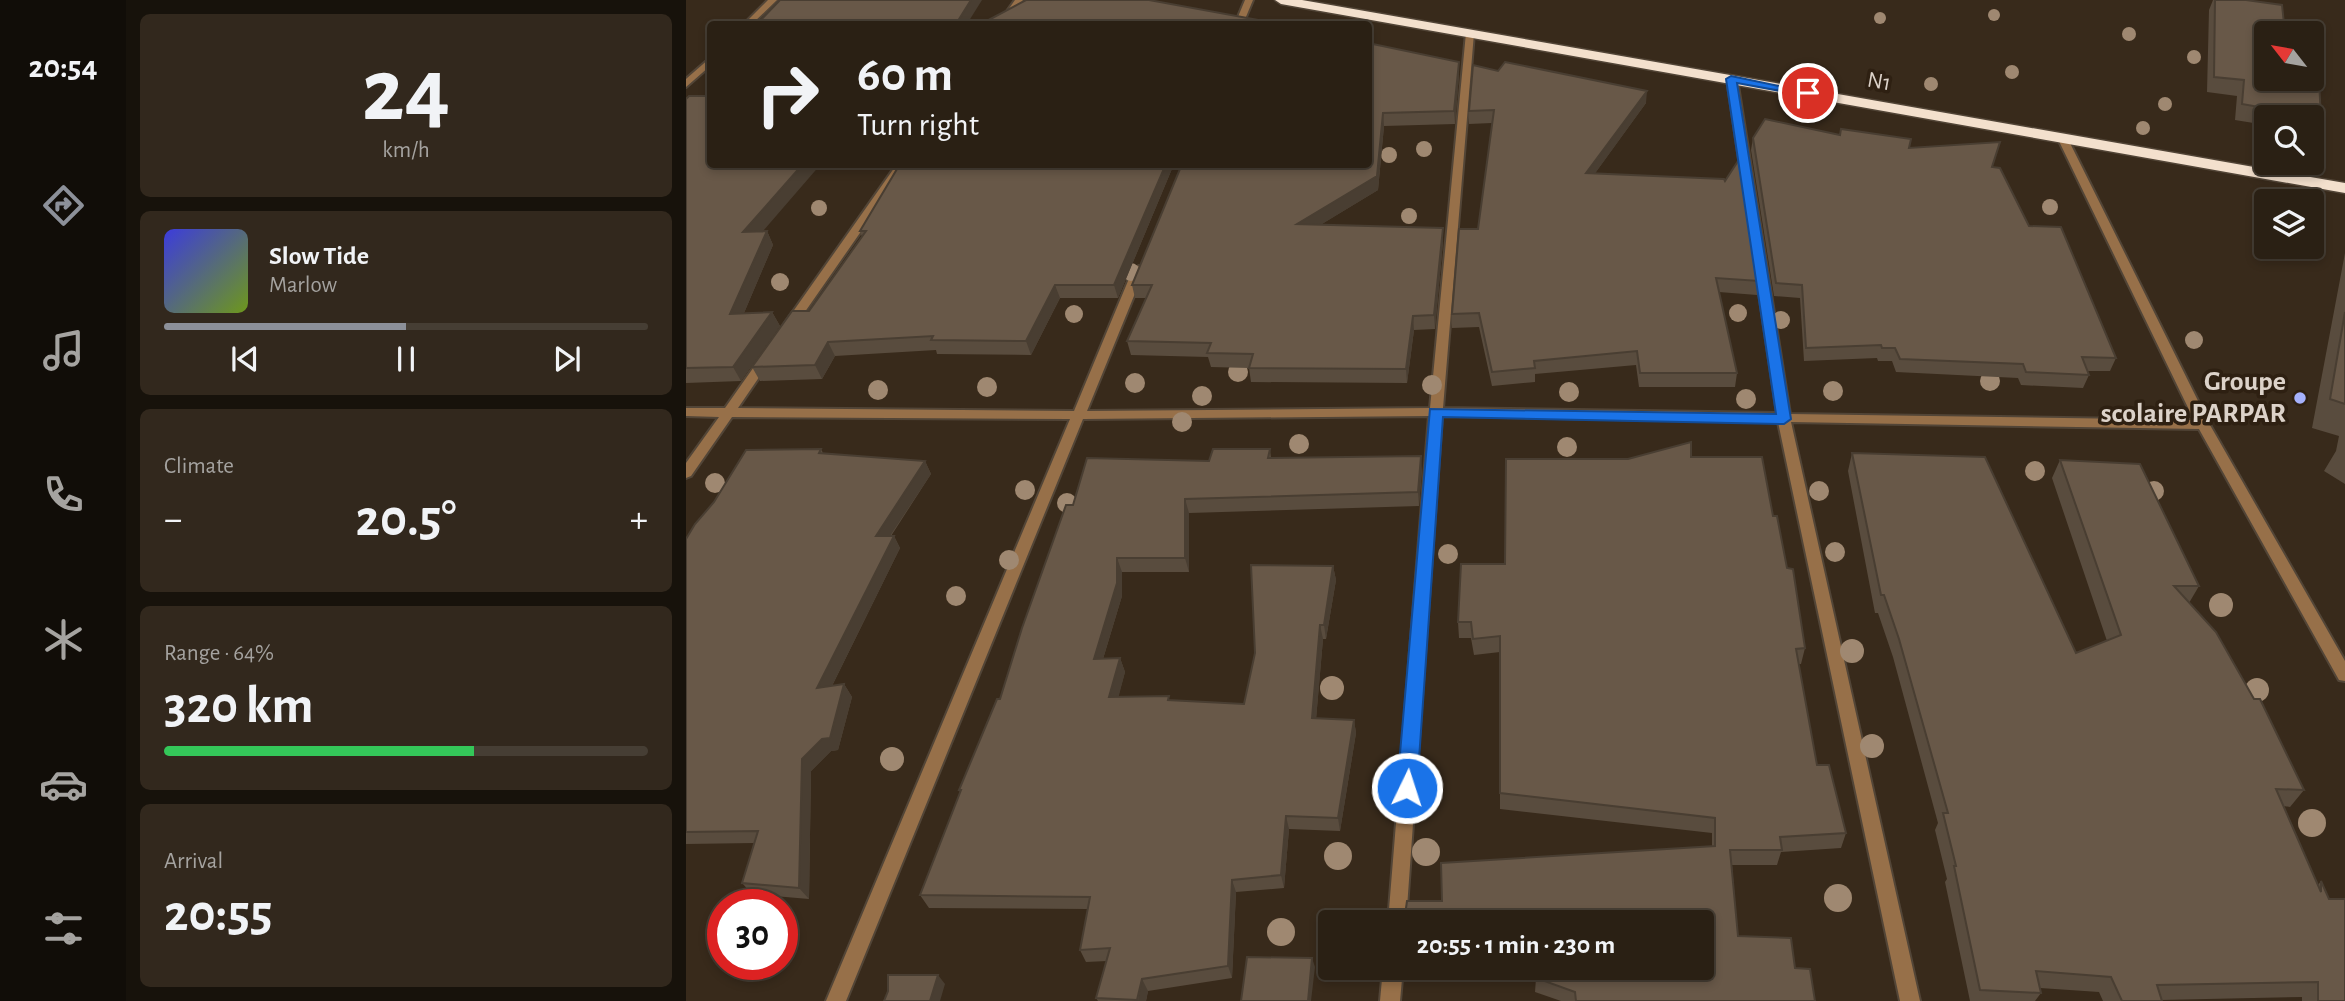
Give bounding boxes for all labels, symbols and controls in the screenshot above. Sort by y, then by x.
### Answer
north arrow [2254,21,2324,91]
map controls [2254,21,2324,259]
text: 24 [362,46,450,137]
icon: right [742,49,833,140]
text: 20:54 [29,51,98,83]
text: 60 m [857,51,953,100]
pin [1778,63,1838,123]
street label: N1 [1865,69,1893,95]
icon: arrive [1789,74,1827,112]
button: search [2254,105,2324,175]
text: Turn right [857,109,979,141]
text: km/h [382,139,430,162]
icon: directions [39,181,88,230]
button: layers [2254,189,2324,259]
text: Slow Tide [269,243,369,269]
text: Marlow [269,274,337,297]
icon: music [39,326,88,375]
icon: previous [226,340,264,378]
icon: pause [387,340,425,378]
icon: next [548,340,586,378]
place label: Groupe scolaire PARPAR [2101,368,2286,428]
marker: Groupe scolaire PARPAR [2292,390,2308,406]
text: Climate [164,455,234,478]
icon: phone [39,470,88,519]
text: 20.5° [355,493,457,545]
text: − [164,501,182,539]
text: + [630,501,648,539]
icon: climate [39,615,88,664]
text: Range · 64% [164,642,274,665]
text: 320 km [164,680,314,732]
position arrow [1370,751,1444,825]
icon: car [39,760,88,809]
text: Arrival [164,850,223,873]
text: 20:55 [164,888,272,940]
speed limit sign: 30 [707,889,798,980]
icon: filters [39,904,88,953]
text: 20:55 · 1 min · 230 m [1417,932,1615,958]

